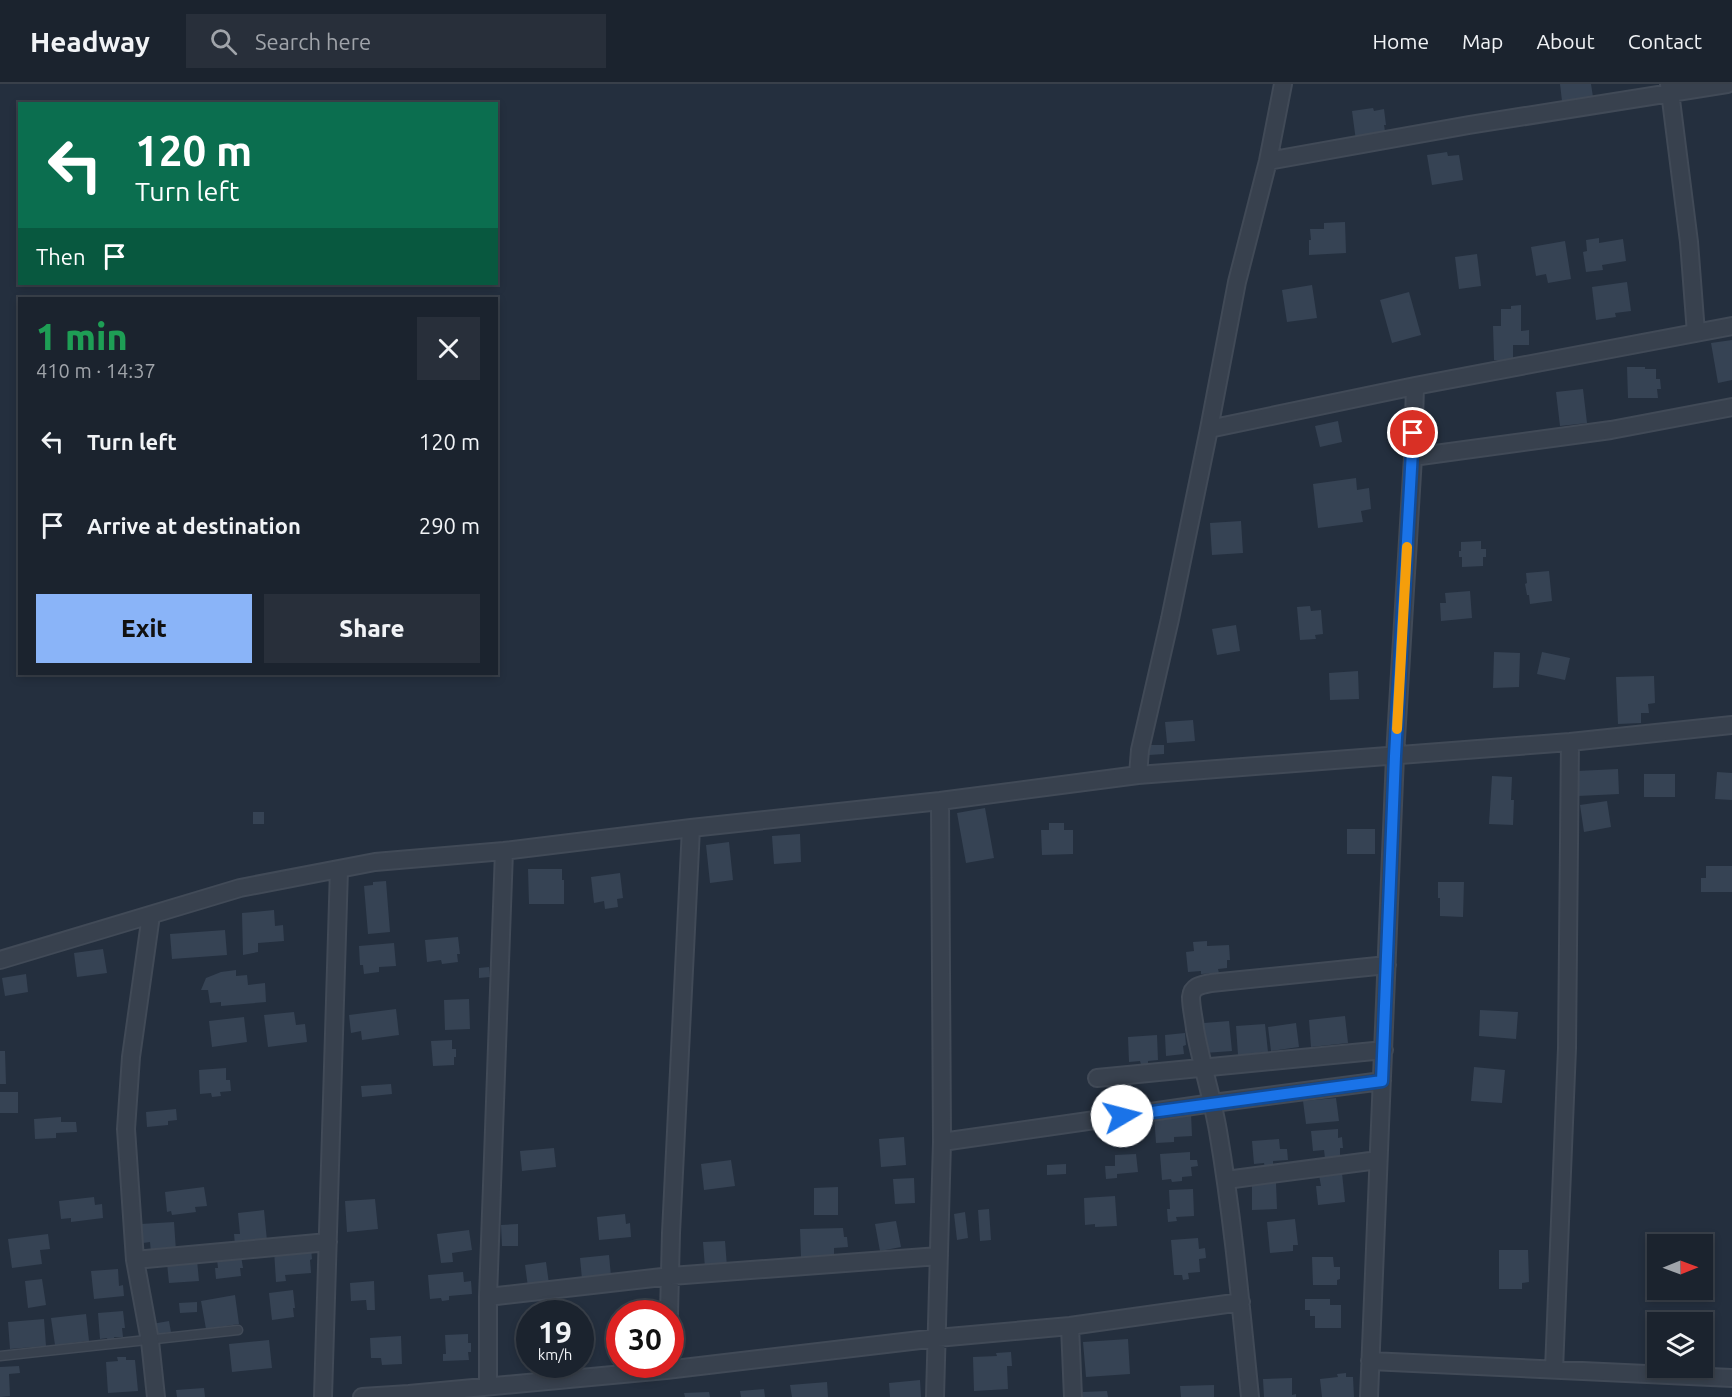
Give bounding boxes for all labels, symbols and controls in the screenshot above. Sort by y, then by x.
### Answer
search box [186,14,606,68]
icon: search [207,25,240,58]
text: Headway [30,26,150,57]
text: Search here [255,29,371,54]
text: Home [1372,29,1429,53]
text: Map [1462,29,1503,53]
text: About [1536,29,1595,53]
text: Contact [1628,29,1702,53]
icon: left [36,126,114,204]
text: 120 m [135,127,252,174]
text: Turn left [135,176,239,206]
icon: arrive [98,240,131,273]
text: Then [36,244,86,269]
text: 1 min [36,316,128,357]
button: close [417,317,480,380]
text: 410 m · 14:37 [36,359,156,382]
pin [1387,407,1438,458]
icon: arrive [1396,416,1429,449]
icon: left [36,425,69,458]
text: Turn left [87,429,177,454]
text: 120 m [419,429,480,454]
icon: arrive [36,509,69,542]
text: Arrive at destination [87,513,301,538]
text: 290 m [419,513,480,538]
button: Exit [36,594,252,663]
button: Share [264,594,480,663]
position arrow [1090,1084,1154,1148]
north arrow [1647,1234,1713,1300]
map controls [1647,1234,1713,1378]
speed limit sign: 30 [606,1300,684,1378]
button: layers [1647,1312,1713,1378]
text: 19 [538,1315,572,1349]
text: km/h [538,1346,572,1363]

